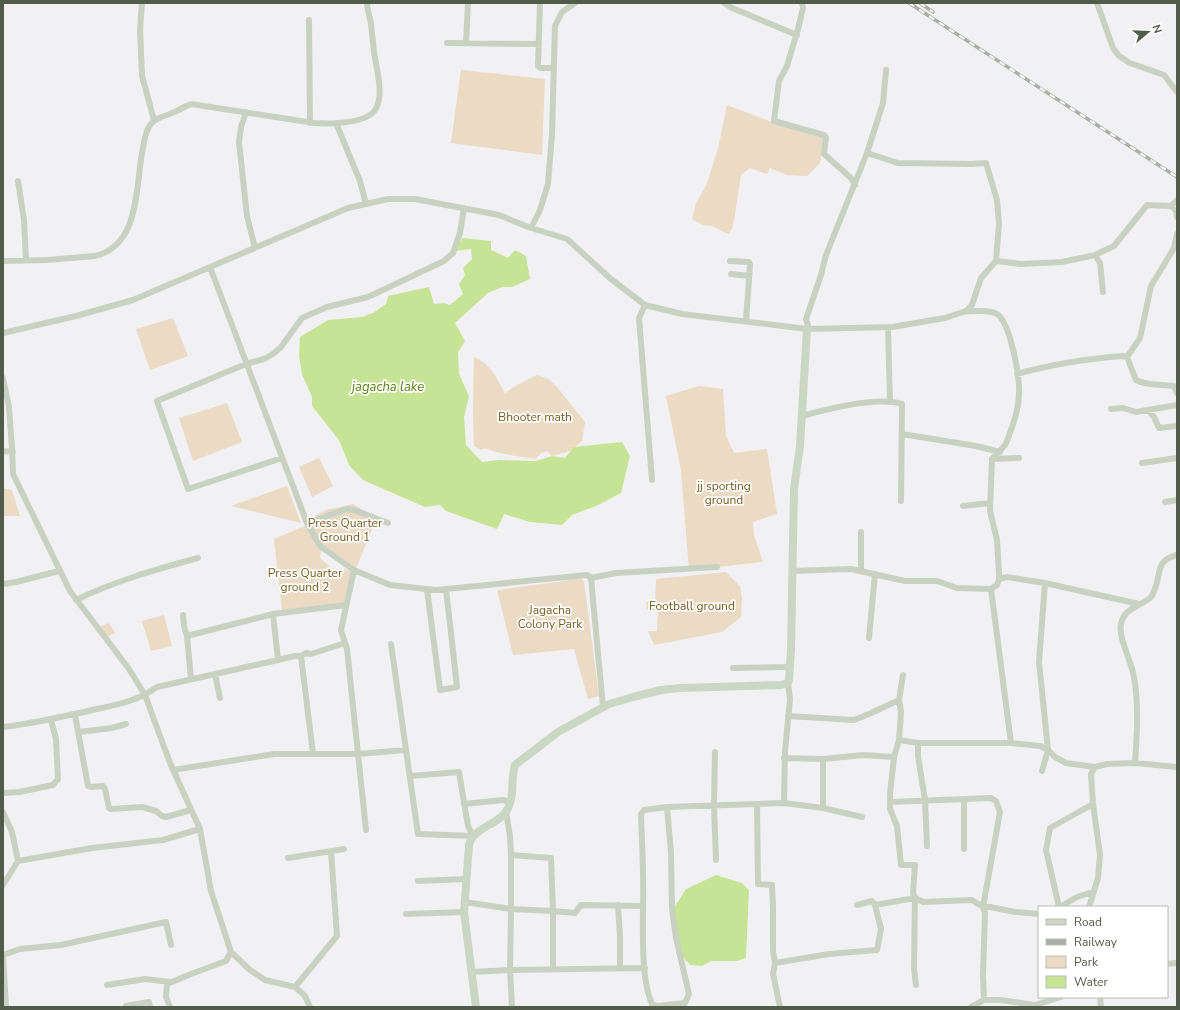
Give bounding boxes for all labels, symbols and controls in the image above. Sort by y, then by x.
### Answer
north arrow [1128,12,1168,52]
text: N [1149,23,1165,35]
water label: jagacha lake [350,378,424,396]
park label: Bhooter math [498,409,572,425]
park label: jj sporting ground [696,478,751,508]
park label: Press Quarter Ground 1 [308,515,383,545]
park label: Press Quarter ground 2 [268,565,343,595]
park label: Football ground [649,598,735,614]
park label: Jagacha Colony Park [518,602,583,632]
legend [1038,906,1168,998]
text: Road [1074,914,1102,930]
text: Railway [1074,934,1118,950]
text: Park [1074,954,1099,970]
text: Water [1074,974,1108,990]

